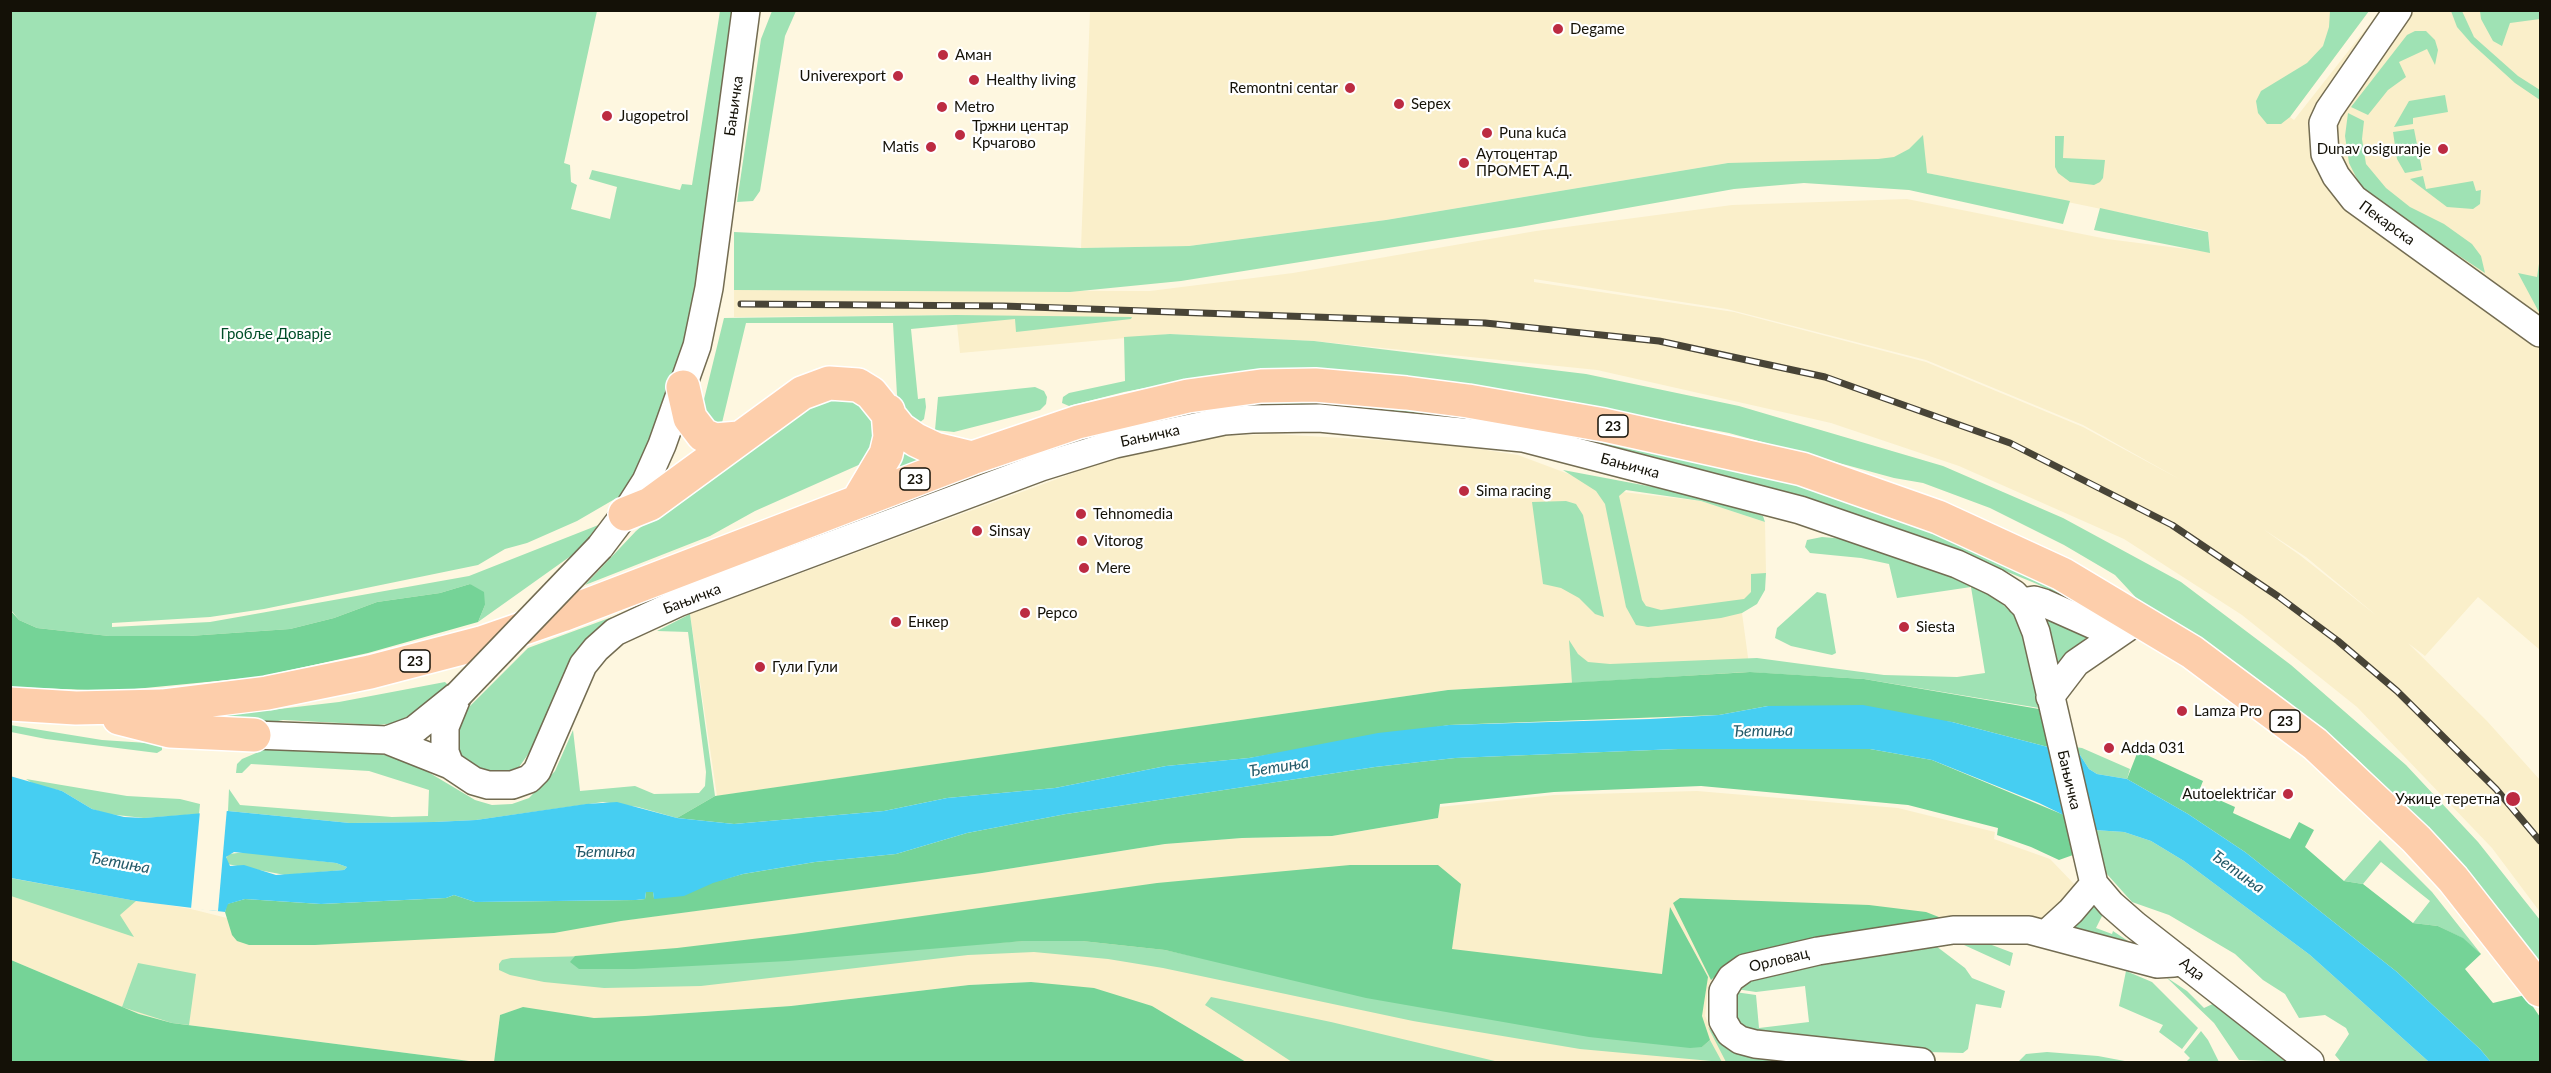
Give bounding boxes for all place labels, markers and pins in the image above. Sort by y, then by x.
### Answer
place label: Degame [1570,20,1625,38]
marker: Degame [1551,22,1565,36]
place label: Аман [955,46,992,64]
marker: Аман [936,48,950,62]
place label: Univerexport [800,67,886,85]
marker: Univerexport [891,69,905,83]
place label: Healthy living [986,71,1076,89]
marker: Healthy living [967,73,981,87]
place label: Remontni centar [1229,79,1338,97]
marker: Remontni centar [1343,81,1357,95]
place label: Sepex [1411,95,1451,113]
marker: Sepex [1392,97,1406,111]
place label: Metro [954,98,995,116]
marker: Metro [935,100,949,114]
place label: Jugopetrol [619,107,689,125]
marker: Jugopetrol [600,109,614,123]
place label: Тржни центар Крчагово [972,117,1069,152]
place label: Puna kuća [1499,124,1567,142]
marker: Puna kuća [1480,126,1494,140]
marker: Тржни центар Крчагово [953,128,967,142]
place label: Matis [882,138,919,156]
marker: Matis [924,140,938,154]
place label: Dunav osiguranje [2317,140,2431,158]
marker: Dunav osiguranje [2436,142,2450,156]
place label: Аутоцентар ПРОМЕТ А.Д. [1476,145,1572,180]
marker: Аутоцентар ПРОМЕТ А.Д. [1457,156,1471,170]
place label: Sima racing [1476,482,1551,500]
marker: Sima racing [1457,484,1471,498]
place label: Tehnomedia [1093,505,1173,523]
marker: Tehnomedia [1074,507,1088,521]
place label: Sinsay [989,522,1031,540]
marker: Sinsay [970,524,984,538]
place label: Vitorog [1094,532,1143,550]
marker: Vitorog [1075,534,1089,548]
place label: Mere [1096,559,1131,577]
marker: Mere [1077,561,1091,575]
place label: Pepco [1037,604,1077,622]
marker: Pepco [1018,606,1032,620]
place label: Енкер [908,613,949,631]
marker: Енкер [889,615,903,629]
place label: Siesta [1916,618,1955,636]
marker: Siesta [1897,620,1911,634]
place label: Гули Гули [772,658,838,676]
marker: Гули Гули [753,660,767,674]
place label: Lamza Pro [2194,702,2262,720]
marker: Lamza Pro [2175,704,2189,718]
place label: Adda 031 [2121,739,2185,757]
marker: Adda 031 [2102,741,2116,755]
place label: Autoelektričar [2182,785,2276,803]
marker: Autoelektričar [2281,787,2295,801]
place label: Ужице теретна [2395,790,2500,808]
marker: Ужице теретна [2504,790,2522,808]

